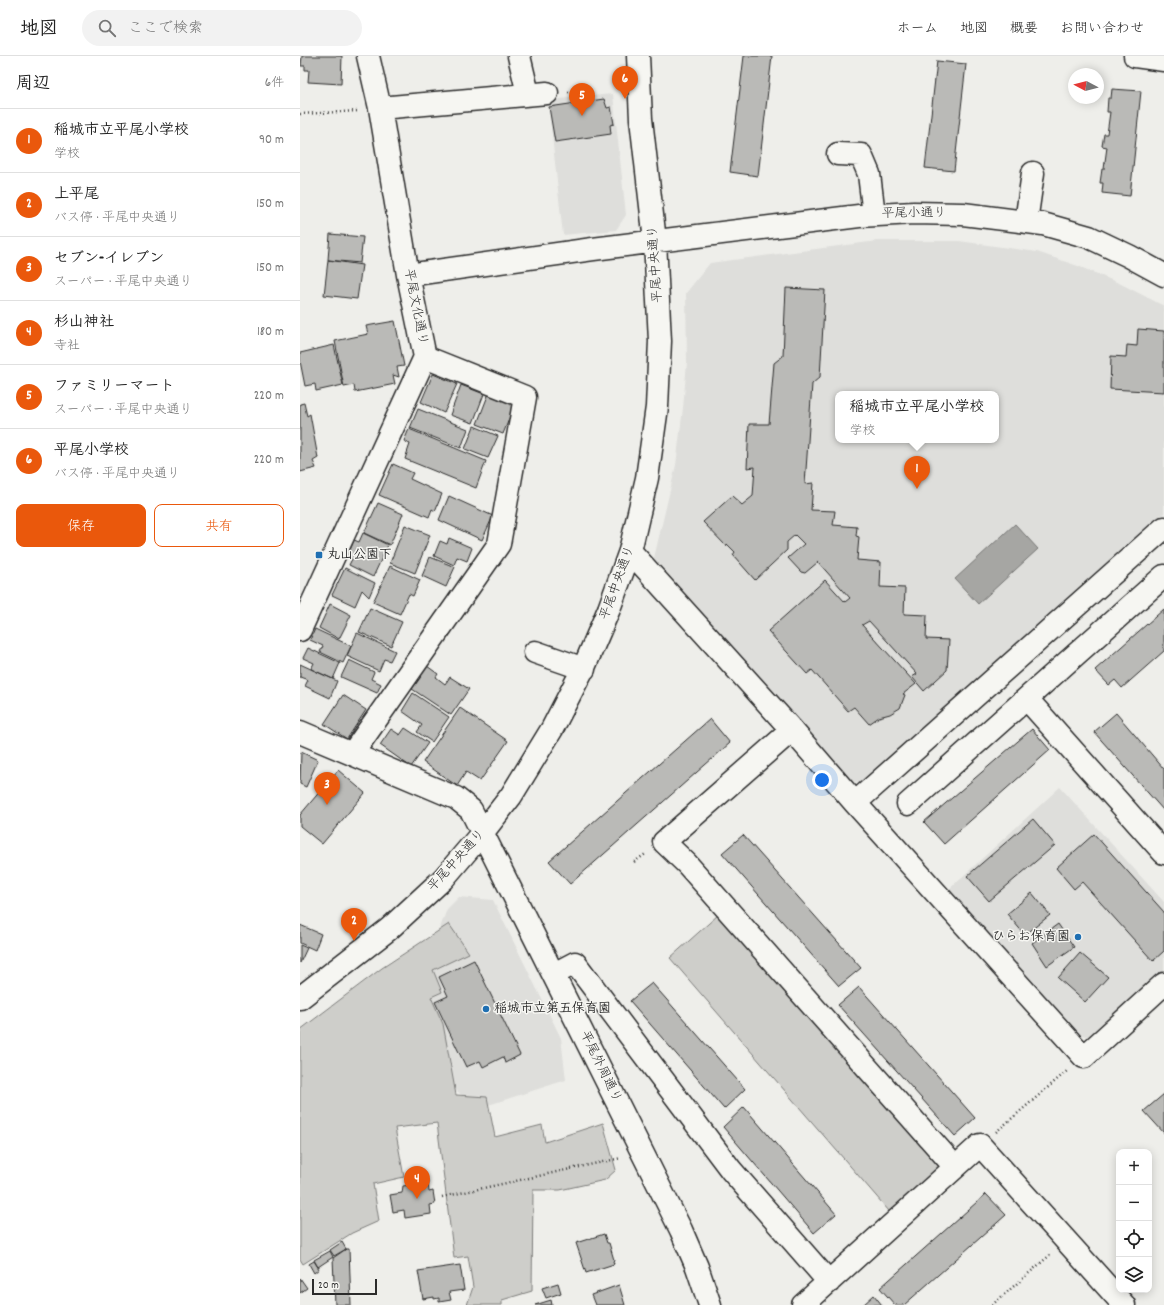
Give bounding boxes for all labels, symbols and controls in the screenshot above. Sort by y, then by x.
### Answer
search box [82,10,362,46]
text: 地図 [20,17,58,44]
icon: search [96,17,118,39]
text: ここで検索 [128,18,203,40]
text: ホーム [897,19,938,39]
text: 地図 [960,19,988,39]
text: 概要 [1010,19,1038,39]
text: お問い合わせ [1060,19,1144,39]
pin: 6 [612,66,638,99]
north arrow [1068,68,1104,104]
text: 周辺 [16,73,50,97]
text: 6件 [265,74,284,93]
pin: 5 [569,83,595,116]
text: 稲城市立平尾小学校 [54,120,189,142]
text: 1 [28,131,30,150]
text: 90 m [259,131,284,150]
text: 学校 [54,145,80,164]
text: 上平尾 [54,184,99,206]
text: 2 [26,195,32,214]
text: 150 m [256,195,284,214]
street label: 平尾小通り [881,204,947,224]
text: バス停 · 平尾中央通り [54,209,180,228]
street label: 平尾中央通り [644,224,668,304]
text: セブン-イレブン [54,248,164,270]
text: 3 [26,259,32,278]
text: 150 m [256,259,284,278]
street label: 平尾文化通り [398,267,432,347]
text: スーパー · 平尾中央通り [54,273,192,292]
text: 杉山神社 [54,312,114,334]
text: 4 [26,323,32,342]
text: 180 m [257,323,284,342]
text: 寺社 [54,337,80,356]
text: ファミリーマート [54,376,175,398]
text: 5 [26,387,32,406]
text: 220 m [254,387,284,406]
popup [835,391,999,443]
text: 稲城市立平尾小学校 [849,397,985,419]
text: スーパー · 平尾中央通り [54,401,192,420]
text: 学校 [849,422,876,441]
text: 平尾小学校 [54,440,129,462]
text: 6 [26,451,32,470]
text: 220 m [254,451,284,470]
pin: 1 [904,456,930,489]
text: バス停 · 平尾中央通り [54,465,180,484]
button: 保存 [16,504,146,547]
button: 共有 [154,504,284,547]
street label: 平尾中央通り [596,543,640,623]
place label: 丸山公園下 [327,546,392,565]
marker: 丸山公園下 [314,550,324,560]
your location [812,770,832,790]
pin: 3 [314,772,340,805]
street label: 平尾中央通り [424,826,490,896]
pin: 2 [341,908,367,941]
place label: ひらお保育園 [992,928,1070,947]
marker: ひらお保育園 [1073,932,1083,942]
place label: 稲城市立第五保育園 [494,1000,611,1019]
marker: 稲城市立第五保育園 [481,1004,491,1014]
street label: 平尾外周通り [574,1028,626,1106]
map controls [1116,1149,1152,1293]
button: + [1116,1149,1152,1185]
pin: 4 [404,1166,430,1199]
button: − [1116,1185,1152,1221]
button: locate [1116,1221,1152,1257]
button: layers [1116,1257,1152,1293]
scale bar [312,1277,377,1296]
text: 20 m [318,1278,339,1294]

